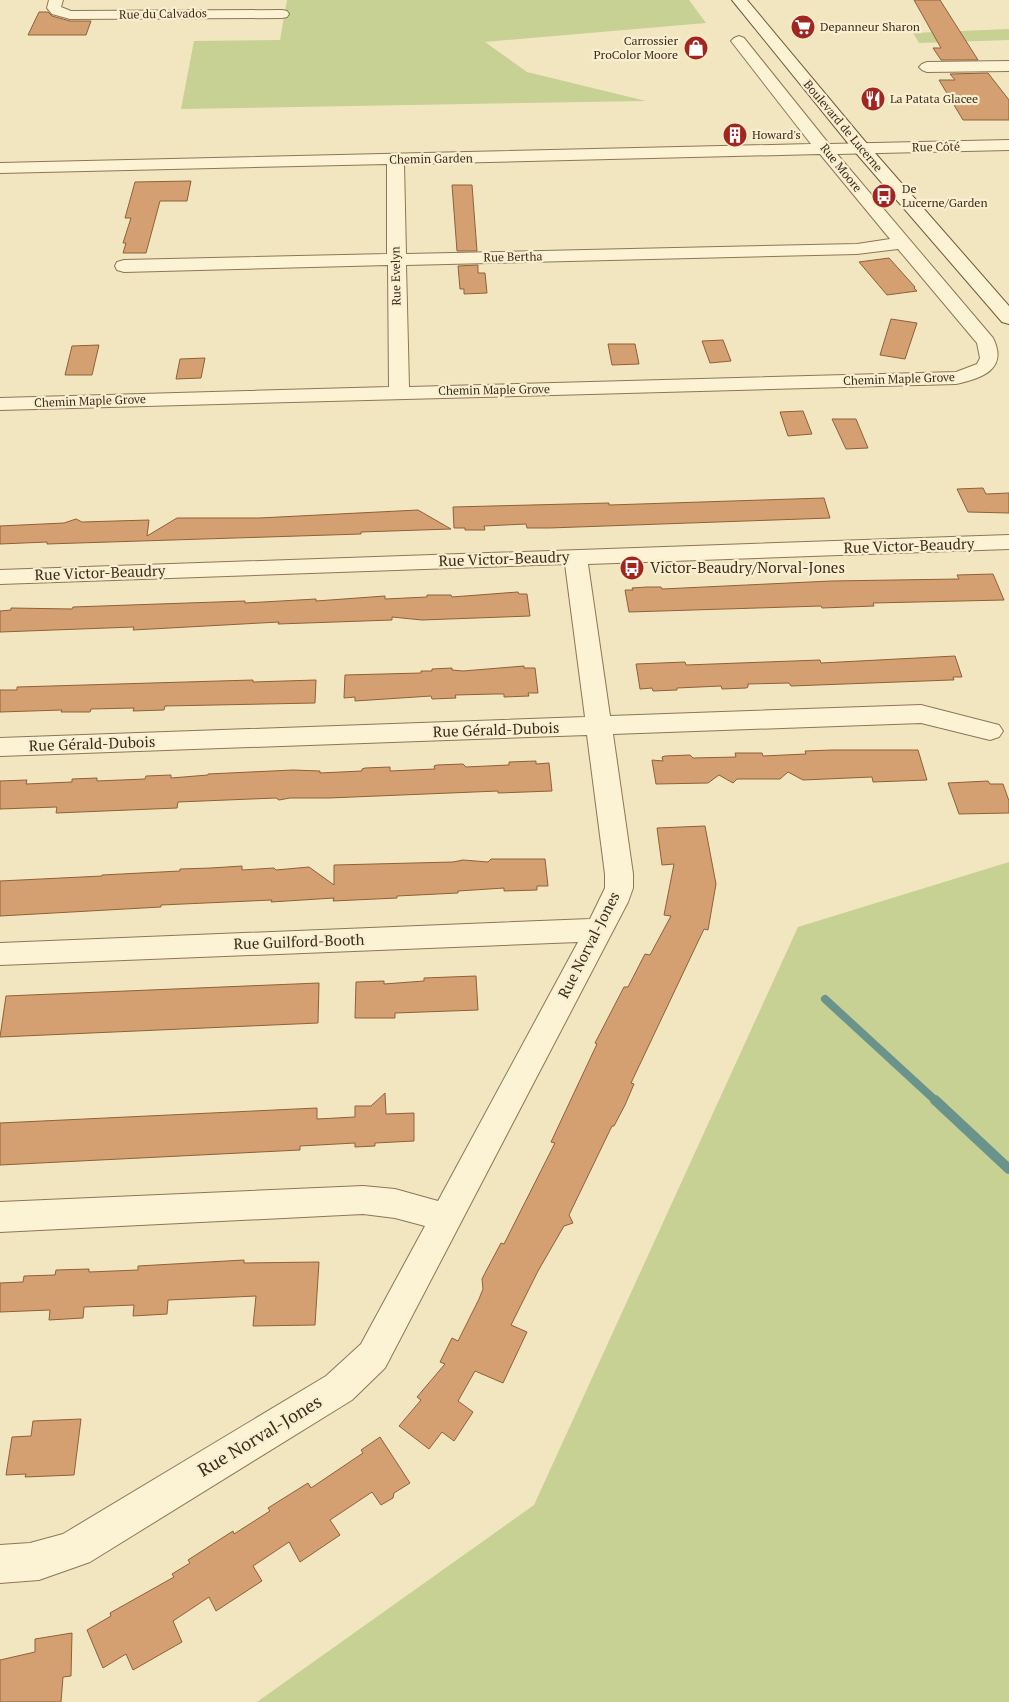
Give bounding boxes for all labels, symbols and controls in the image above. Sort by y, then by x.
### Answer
street label: Rue du Calvados [119,5,207,22]
supermarket icon: Depanneur Sharon [790,14,816,40]
place label: Depanneur Sharon [820,19,920,34]
place label: Carrossier ProColor Moore [593,33,678,62]
shop icon: Carrossier ProColor Moore [683,35,709,61]
street label: Boulevard de Lucerne [801,77,886,175]
restaurant icon: La Patata Glacee [860,86,886,112]
place label: La Patata Glacee [890,91,978,106]
building icon: Howard's [722,122,748,148]
place label: Howard's [752,127,801,142]
street label: Rue Côté [912,139,960,154]
street label: Rue Moore [817,141,865,195]
street label: Chemin Garden [389,150,473,167]
place label: De Lucerne/Garden [902,181,988,210]
bus stop icon: De Lucerne/Garden [871,183,897,209]
street label: Rue Evelyn [387,246,404,306]
street label: Rue Bertha [483,248,543,265]
street label: Chemin Maple Grove [843,369,955,388]
street label: Chemin Maple Grove [438,381,550,398]
street label: Chemin Maple Grove [34,391,146,410]
street label: Rue Victor-Beaudry [843,533,975,557]
street label: Rue Victor-Beaudry [438,546,570,570]
bus stop icon: Victor-Beaudry/Norval-Jones [619,555,645,581]
place label: Victor-Beaudry/Norval-Jones [650,557,845,577]
street label: Rue Victor-Beaudry [34,560,166,584]
street label: Rue Gérald-Dubois [432,717,560,741]
street label: Rue Gérald-Dubois [28,731,156,755]
street label: Rue Norval-Jones [553,888,624,1001]
street label: Rue Guilford-Booth [233,929,365,953]
street label: Rue Norval-Jones [193,1389,326,1482]

